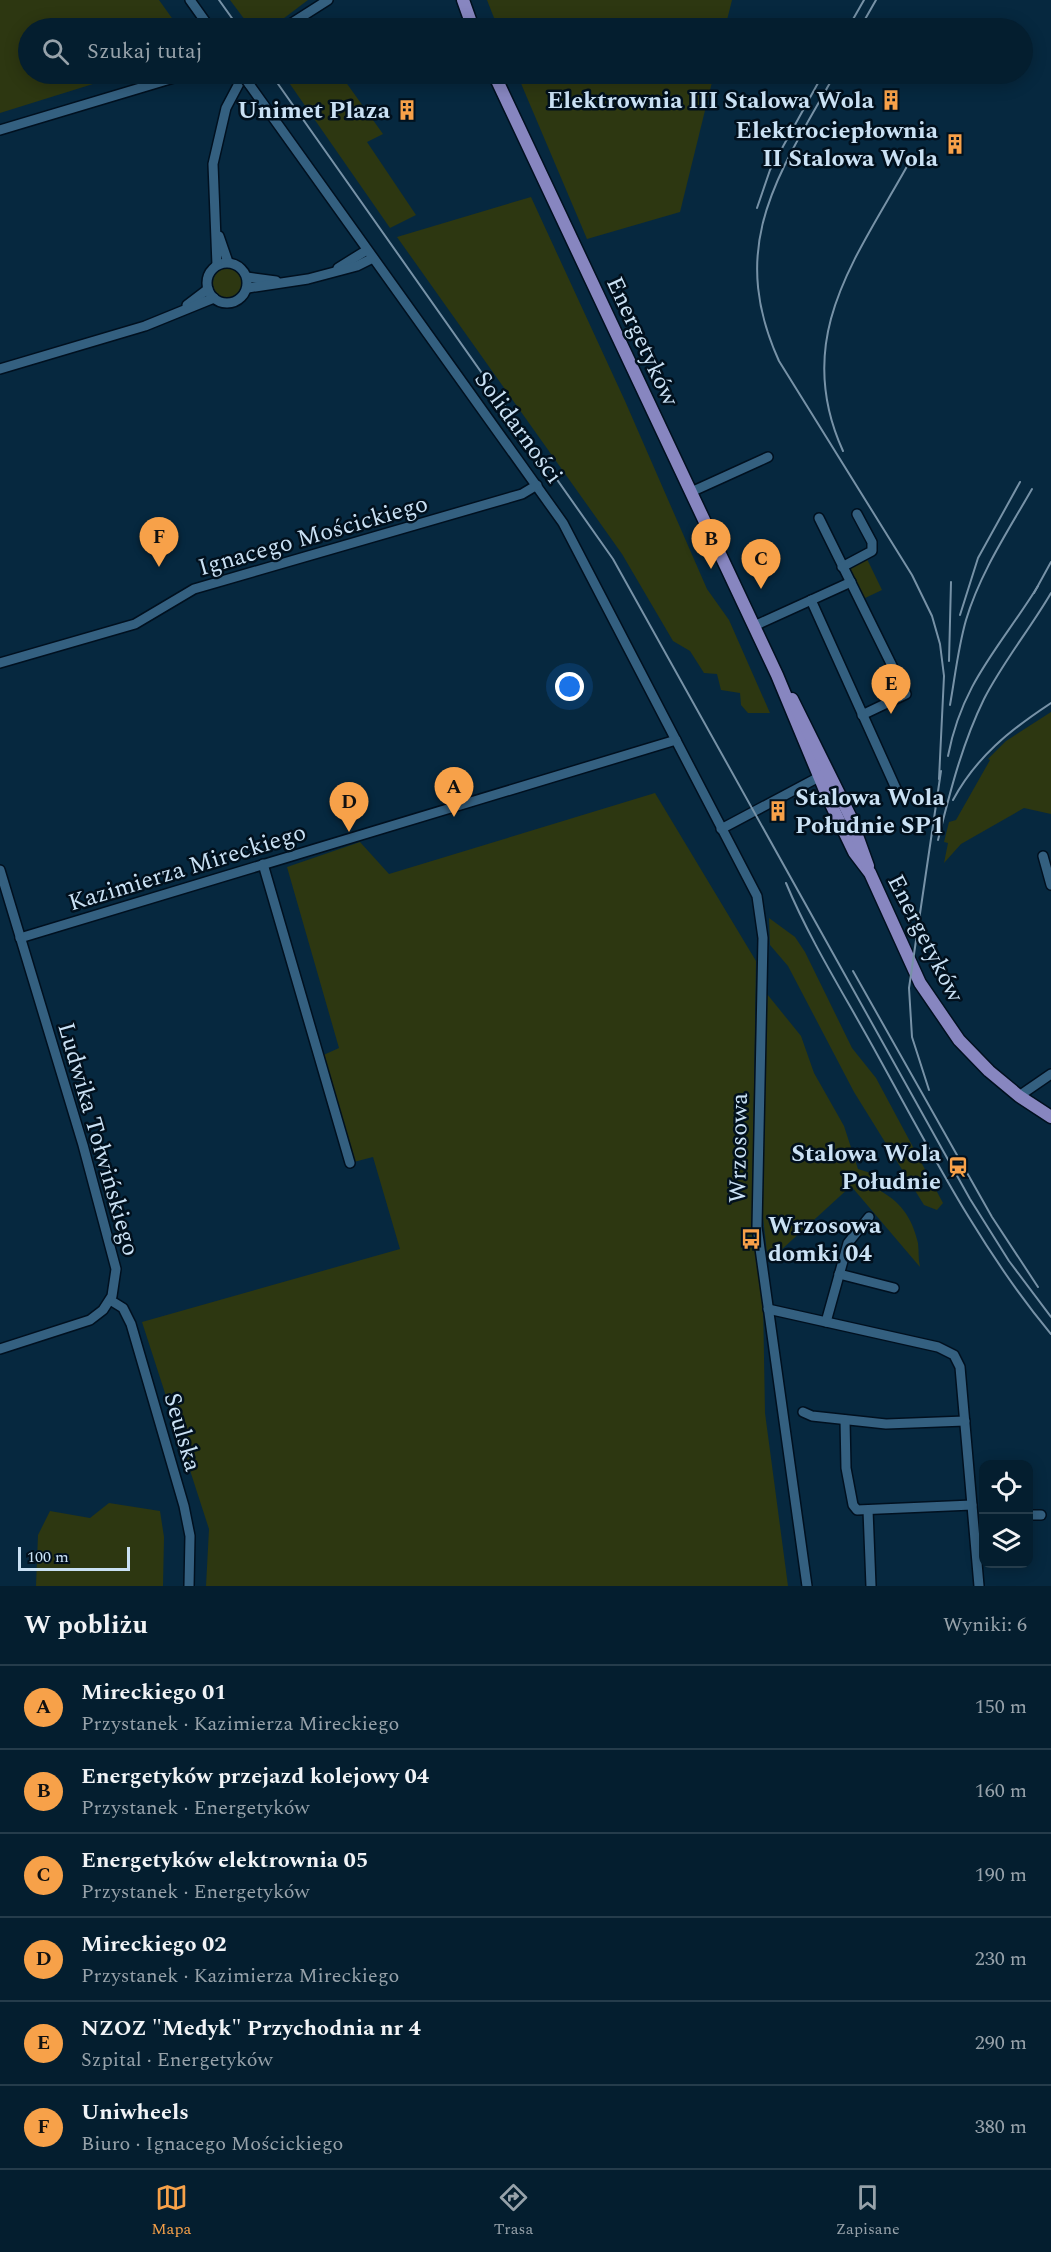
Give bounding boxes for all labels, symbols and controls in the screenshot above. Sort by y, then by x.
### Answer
search box [18,18,1033,84]
icon: search [39,35,72,68]
text: Szukaj tutaj [87,35,203,68]
place label: Elektrownia III Stalowa Wola [547,83,875,119]
building icon: Elektrownia III Stalowa Wola [879,88,903,112]
place label: Unimet Plaza [238,93,391,129]
building icon: Unimet Plaza [395,98,419,122]
place label: Elektrociepłownia II Stalowa Wola [736,113,939,177]
building icon: Elektrociepłownia II Stalowa Wola [943,132,967,156]
street label: Energetyków [596,271,688,413]
street label: Solidarności [465,364,571,491]
street label: Ignacego Mościckiego [194,486,432,586]
pin: F [140,518,178,567]
pin: B [692,520,730,569]
pin: C [742,540,780,589]
pin: E [872,664,910,714]
your location [555,672,584,701]
pin: A [434,768,474,817]
place label: Stalowa Wola Południe SP1 [795,780,945,844]
pin: D [330,782,368,832]
building icon: Stalowa Wola Południe SP1 [766,799,790,823]
street label: Kazimierza Mireckiego [64,815,311,921]
street label: Energetyków [877,868,973,1009]
street label: Ludwika Tołwińskiego [47,1018,149,1260]
street label: Wrzosowa [720,1092,758,1203]
place label: Stalowa Wola Południe [791,1136,942,1200]
station icon: Stalowa Wola Południe [946,1155,970,1179]
place label: Wrzosowa domki 04 [768,1208,882,1272]
bus stop icon: Wrzosowa domki 04 [739,1227,763,1251]
street label: Seulska [154,1389,211,1476]
map controls [979,1460,1033,1568]
button: locate [979,1460,1033,1514]
button: layers [979,1514,1033,1568]
scale bar [18,1544,130,1572]
text: 100 m [27,1545,69,1569]
text: W pobliżu [24,1605,148,1645]
text: Wyniki: 6 [943,1610,1027,1640]
text: Mireckiego 01 [81,1676,227,1709]
text: A [36,1692,51,1722]
text: 150 m [975,1692,1027,1722]
text: Przystanek · Kazimierza Mireckiego [81,1709,399,1739]
text: Energetyków przejazd kolejowy 04 [81,1760,429,1793]
text: B [36,1776,51,1806]
text: 160 m [975,1776,1027,1806]
text: Przystanek · Energetyków [81,1793,310,1823]
text: Energetyków elektrownia 05 [81,1844,368,1877]
text: C [36,1860,51,1890]
text: 190 m [975,1860,1027,1890]
text: Przystanek · Energetyków [81,1877,310,1907]
text: Mireckiego 02 [81,1928,227,1961]
text: D [35,1944,52,1974]
text: 230 m [975,1944,1027,1974]
text: Przystanek · Kazimierza Mireckiego [81,1961,399,1991]
text: NZOZ "Medyk" Przychodnia nr 4 [81,2012,421,2045]
text: E [37,2028,50,2058]
text: 290 m [975,2028,1027,2058]
text: Szpital · Energetyków [81,2045,273,2075]
text: Uniwheels [81,2096,189,2129]
text: F [37,2112,50,2142]
text: 380 m [975,2112,1027,2142]
text: Biuro · Ignacego Mościckiego [81,2129,343,2159]
tab: Mapa [151,2181,191,2241]
tab: Trasa [494,2181,533,2241]
tab: Zapisane [836,2181,900,2241]

